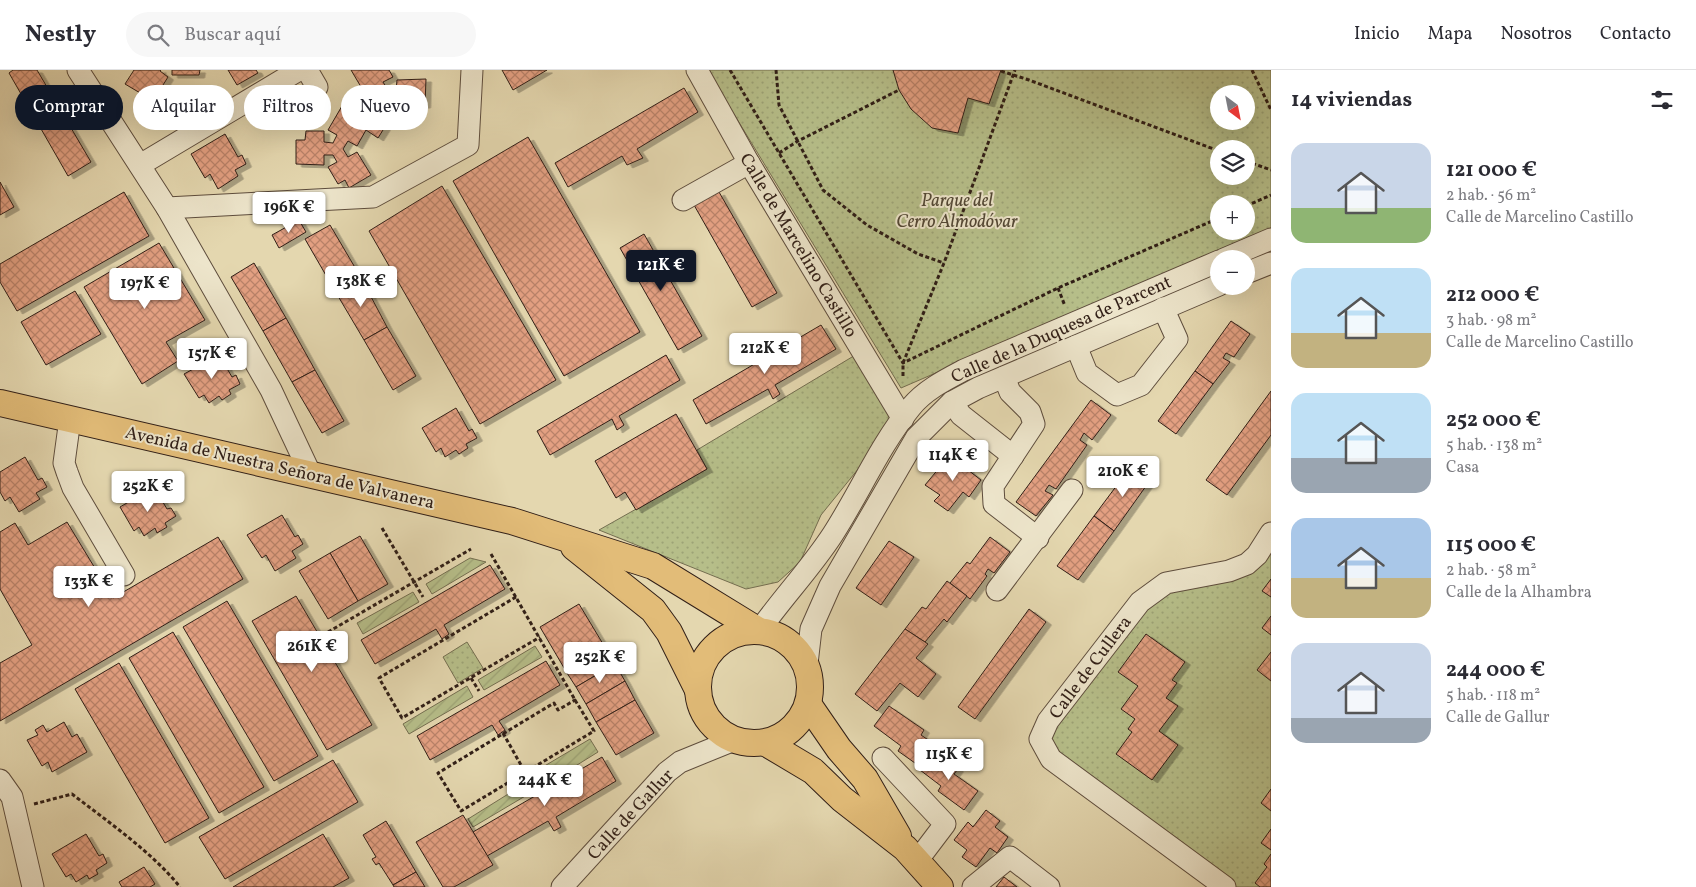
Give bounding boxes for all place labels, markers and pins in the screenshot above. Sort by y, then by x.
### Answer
pin: 196K € [248,191,330,234]
pin: 121K € [620,250,702,292]
pin: 138K € [320,266,402,308]
pin: 197K € [104,268,186,310]
pin: 212K € [724,332,806,375]
pin: 157K € [171,338,253,380]
pin: 114K € [912,440,994,482]
pin: 210K € [1082,456,1164,498]
pin: 252K € [107,470,189,513]
pin: 133K € [48,566,130,608]
pin: 261K € [271,630,353,673]
pin: 252K € [559,642,641,684]
pin: 115K € [908,738,990,781]
pin: 244K € [504,764,586,807]

